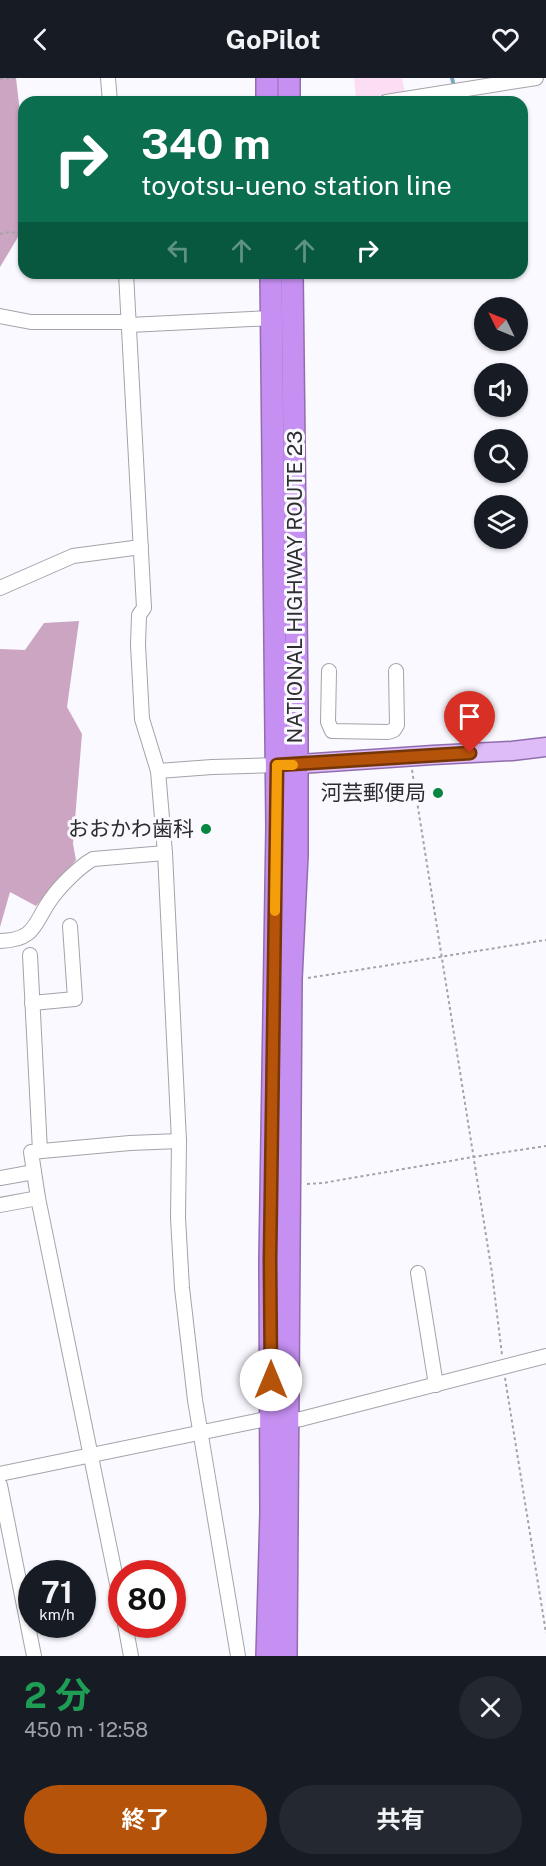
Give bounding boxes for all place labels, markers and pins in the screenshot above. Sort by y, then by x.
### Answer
pin [444,691,495,753]
place label: 河芸郵便局 [321,780,426,805]
marker: 河芸郵便局 [431,786,445,800]
place label: おおかわ歯科 [68,816,194,841]
marker: おおかわ歯科 [199,822,213,836]

